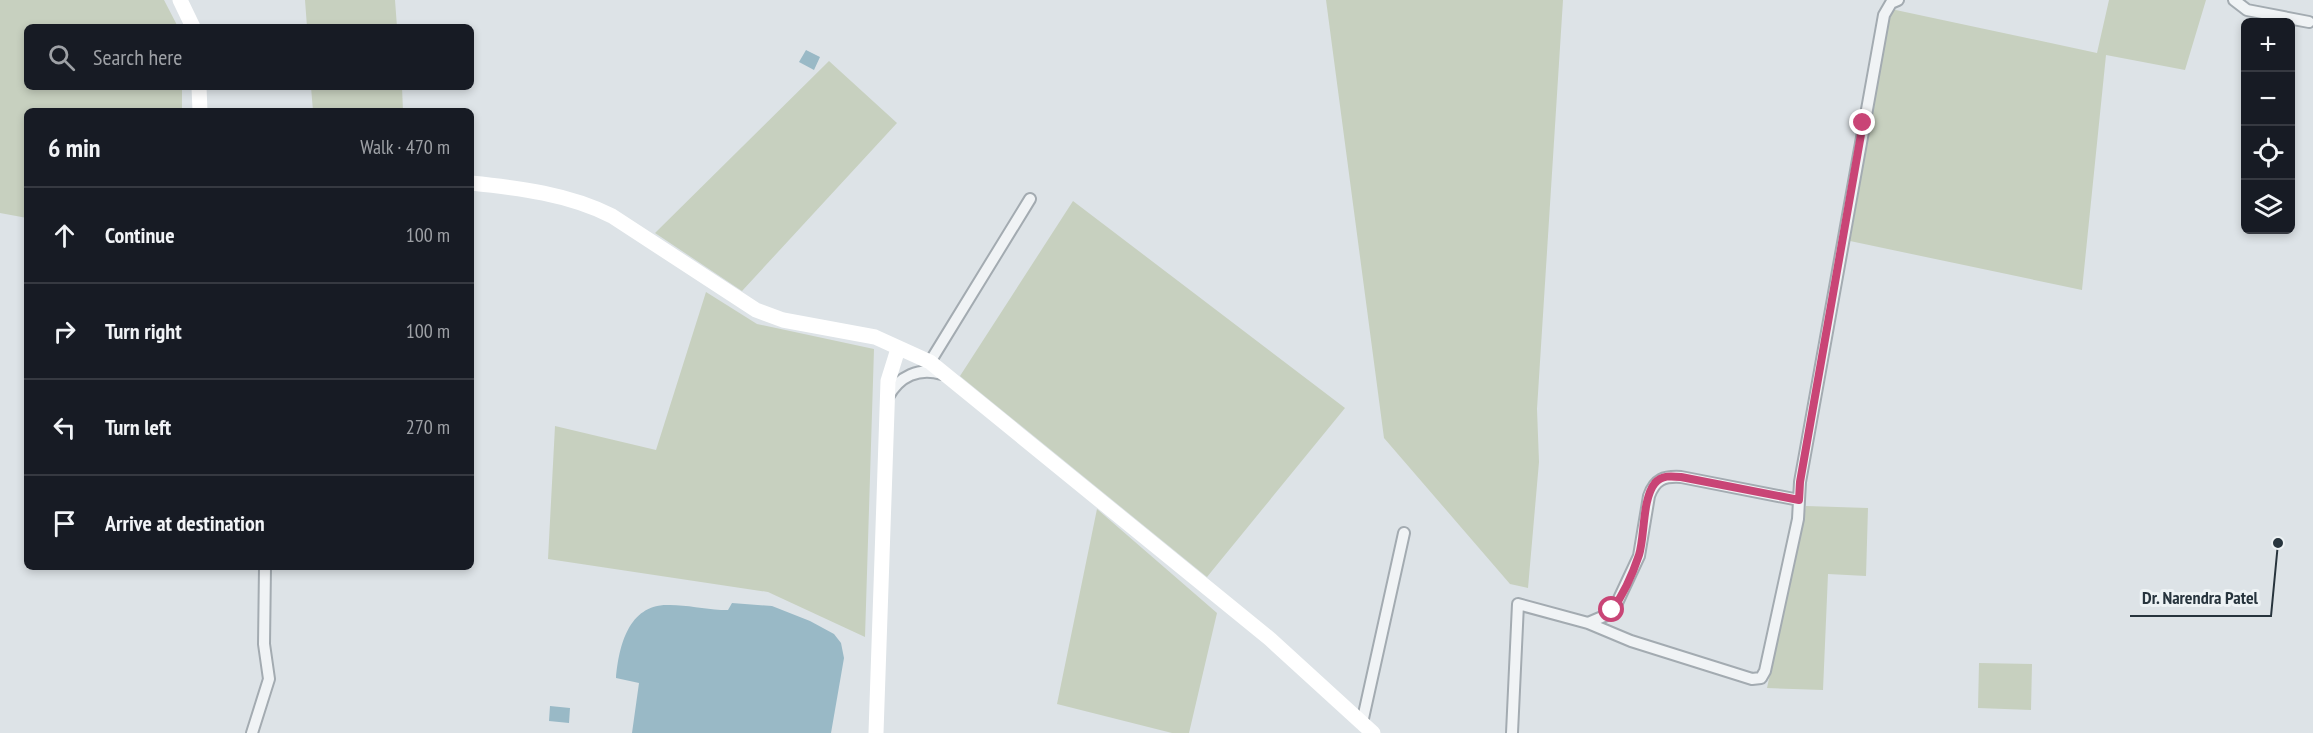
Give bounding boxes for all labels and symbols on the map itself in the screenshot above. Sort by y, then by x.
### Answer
route end [1849,109,1875,135]
callout: Dr. Narendra Patel [2130,580,2271,616]
text: Dr. Narendra Patel [2142,586,2259,609]
route start [1598,596,1624,622]

